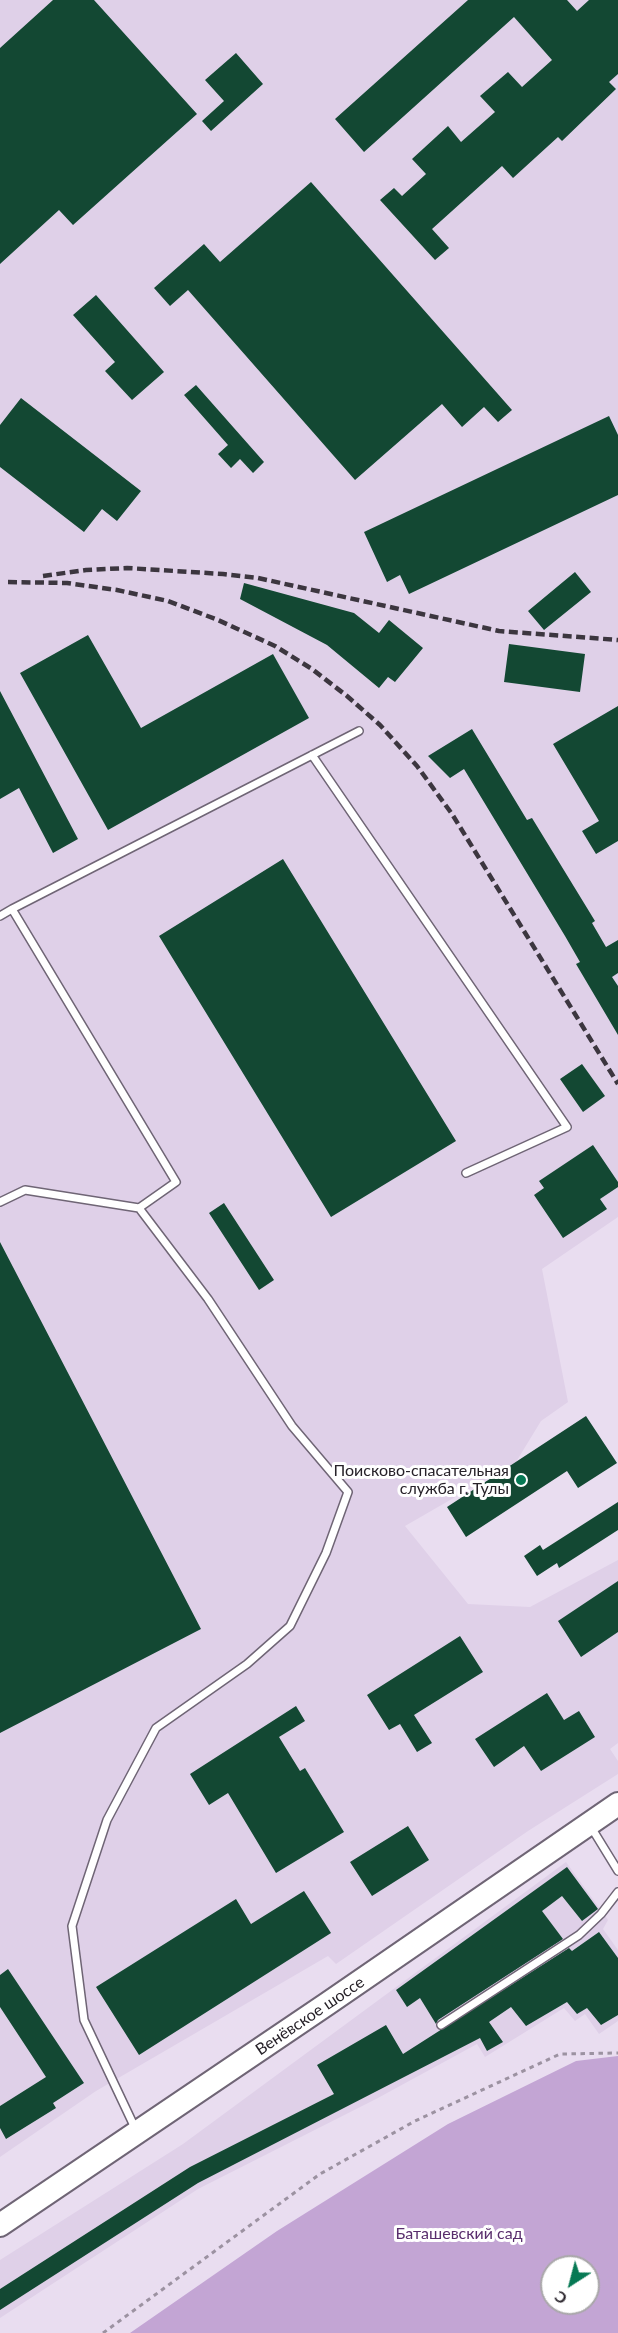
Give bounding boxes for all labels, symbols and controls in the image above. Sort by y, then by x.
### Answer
place label: Поисково-спасательная служба г. Тулы [333,1461,509,1499]
marker: Поисково-спасательная служба г. Тулы [514,1473,528,1487]
street label: Венёвское шоссе [252,1973,368,2059]
park label: Баташевский сад [395,2224,523,2244]
north arrow [540,2255,600,2315]
text: С [550,2288,570,2309]

